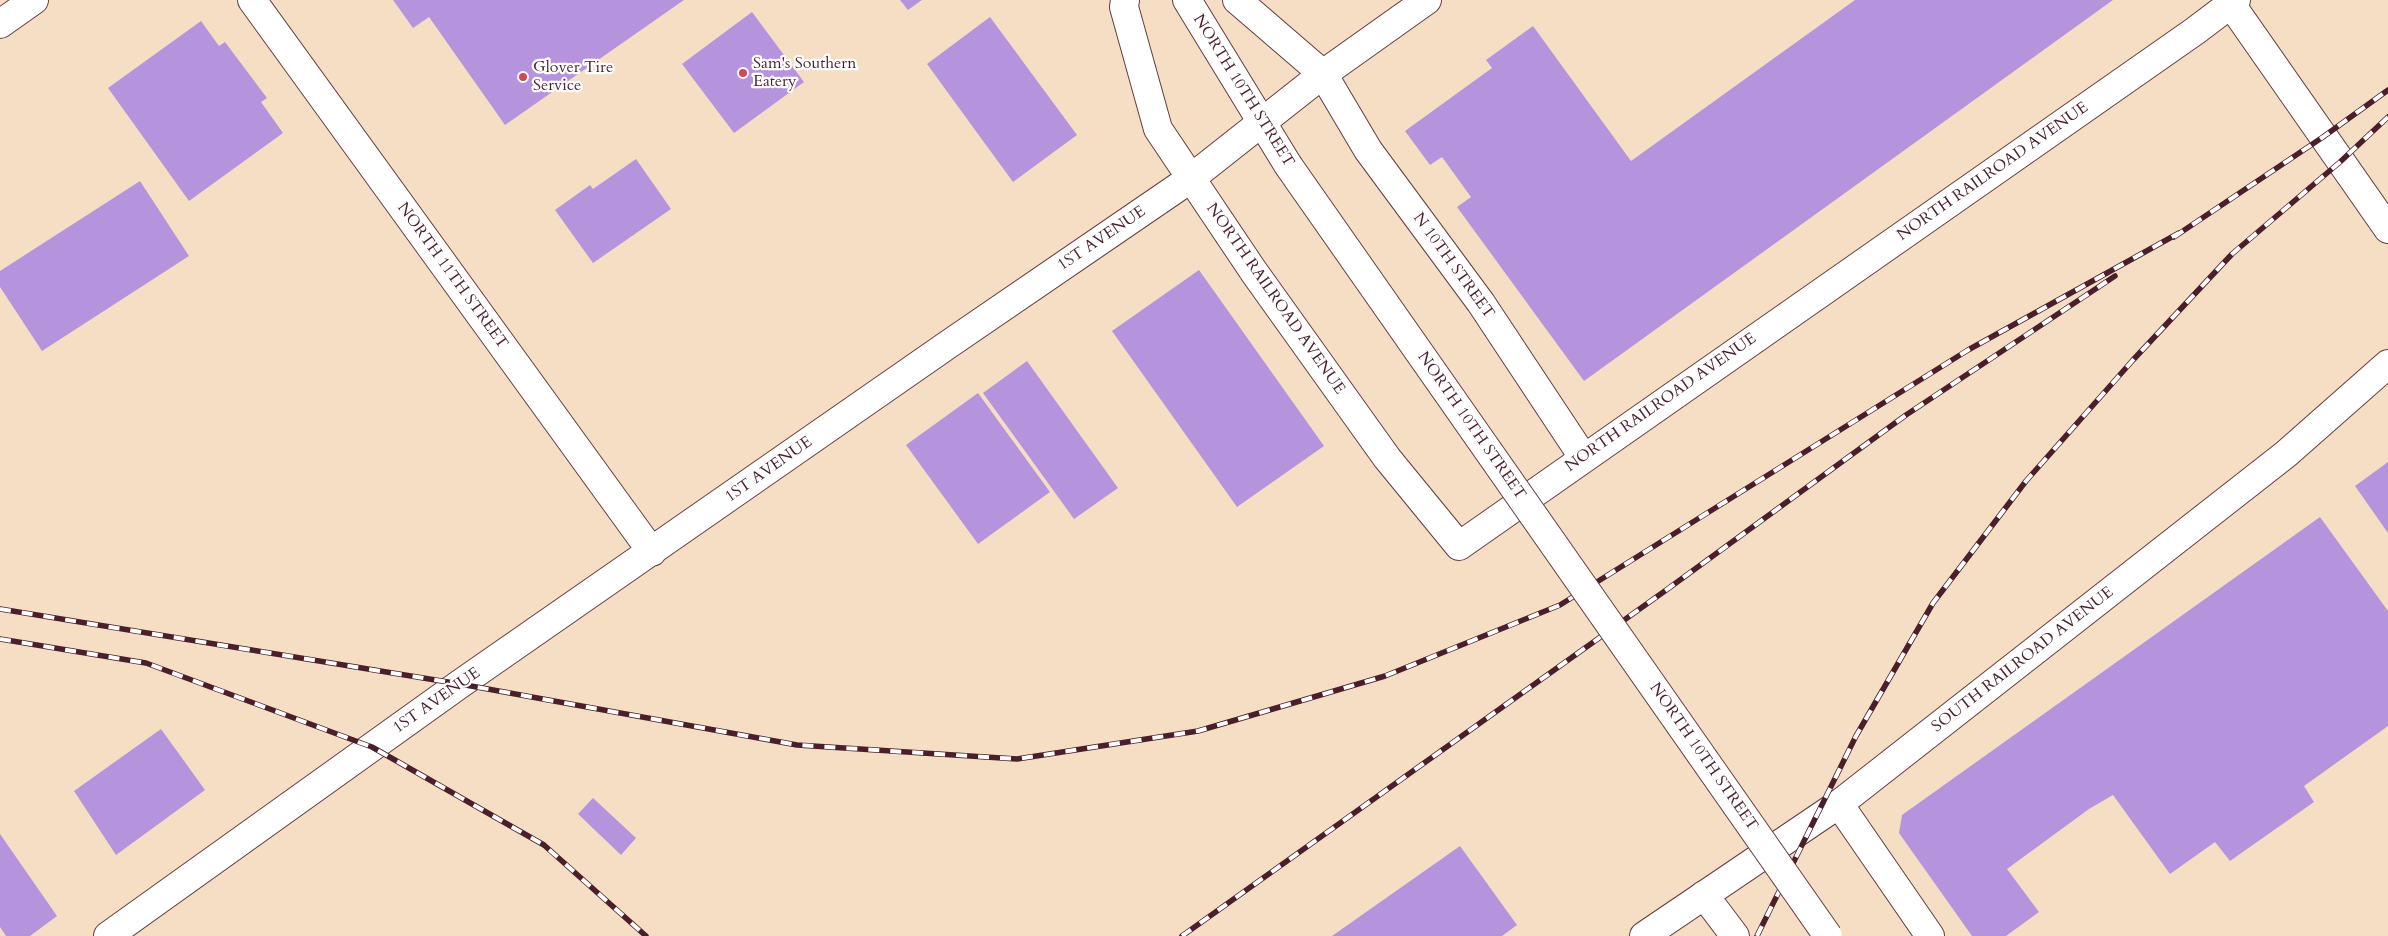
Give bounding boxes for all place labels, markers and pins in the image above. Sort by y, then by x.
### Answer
place label: Sam's Southern Eatery [753,54,856,92]
place label: Glover Tire Service [533,58,613,96]
marker: Sam's Southern Eatery [737,67,749,79]
marker: Glover Tire Service [517,71,529,83]

